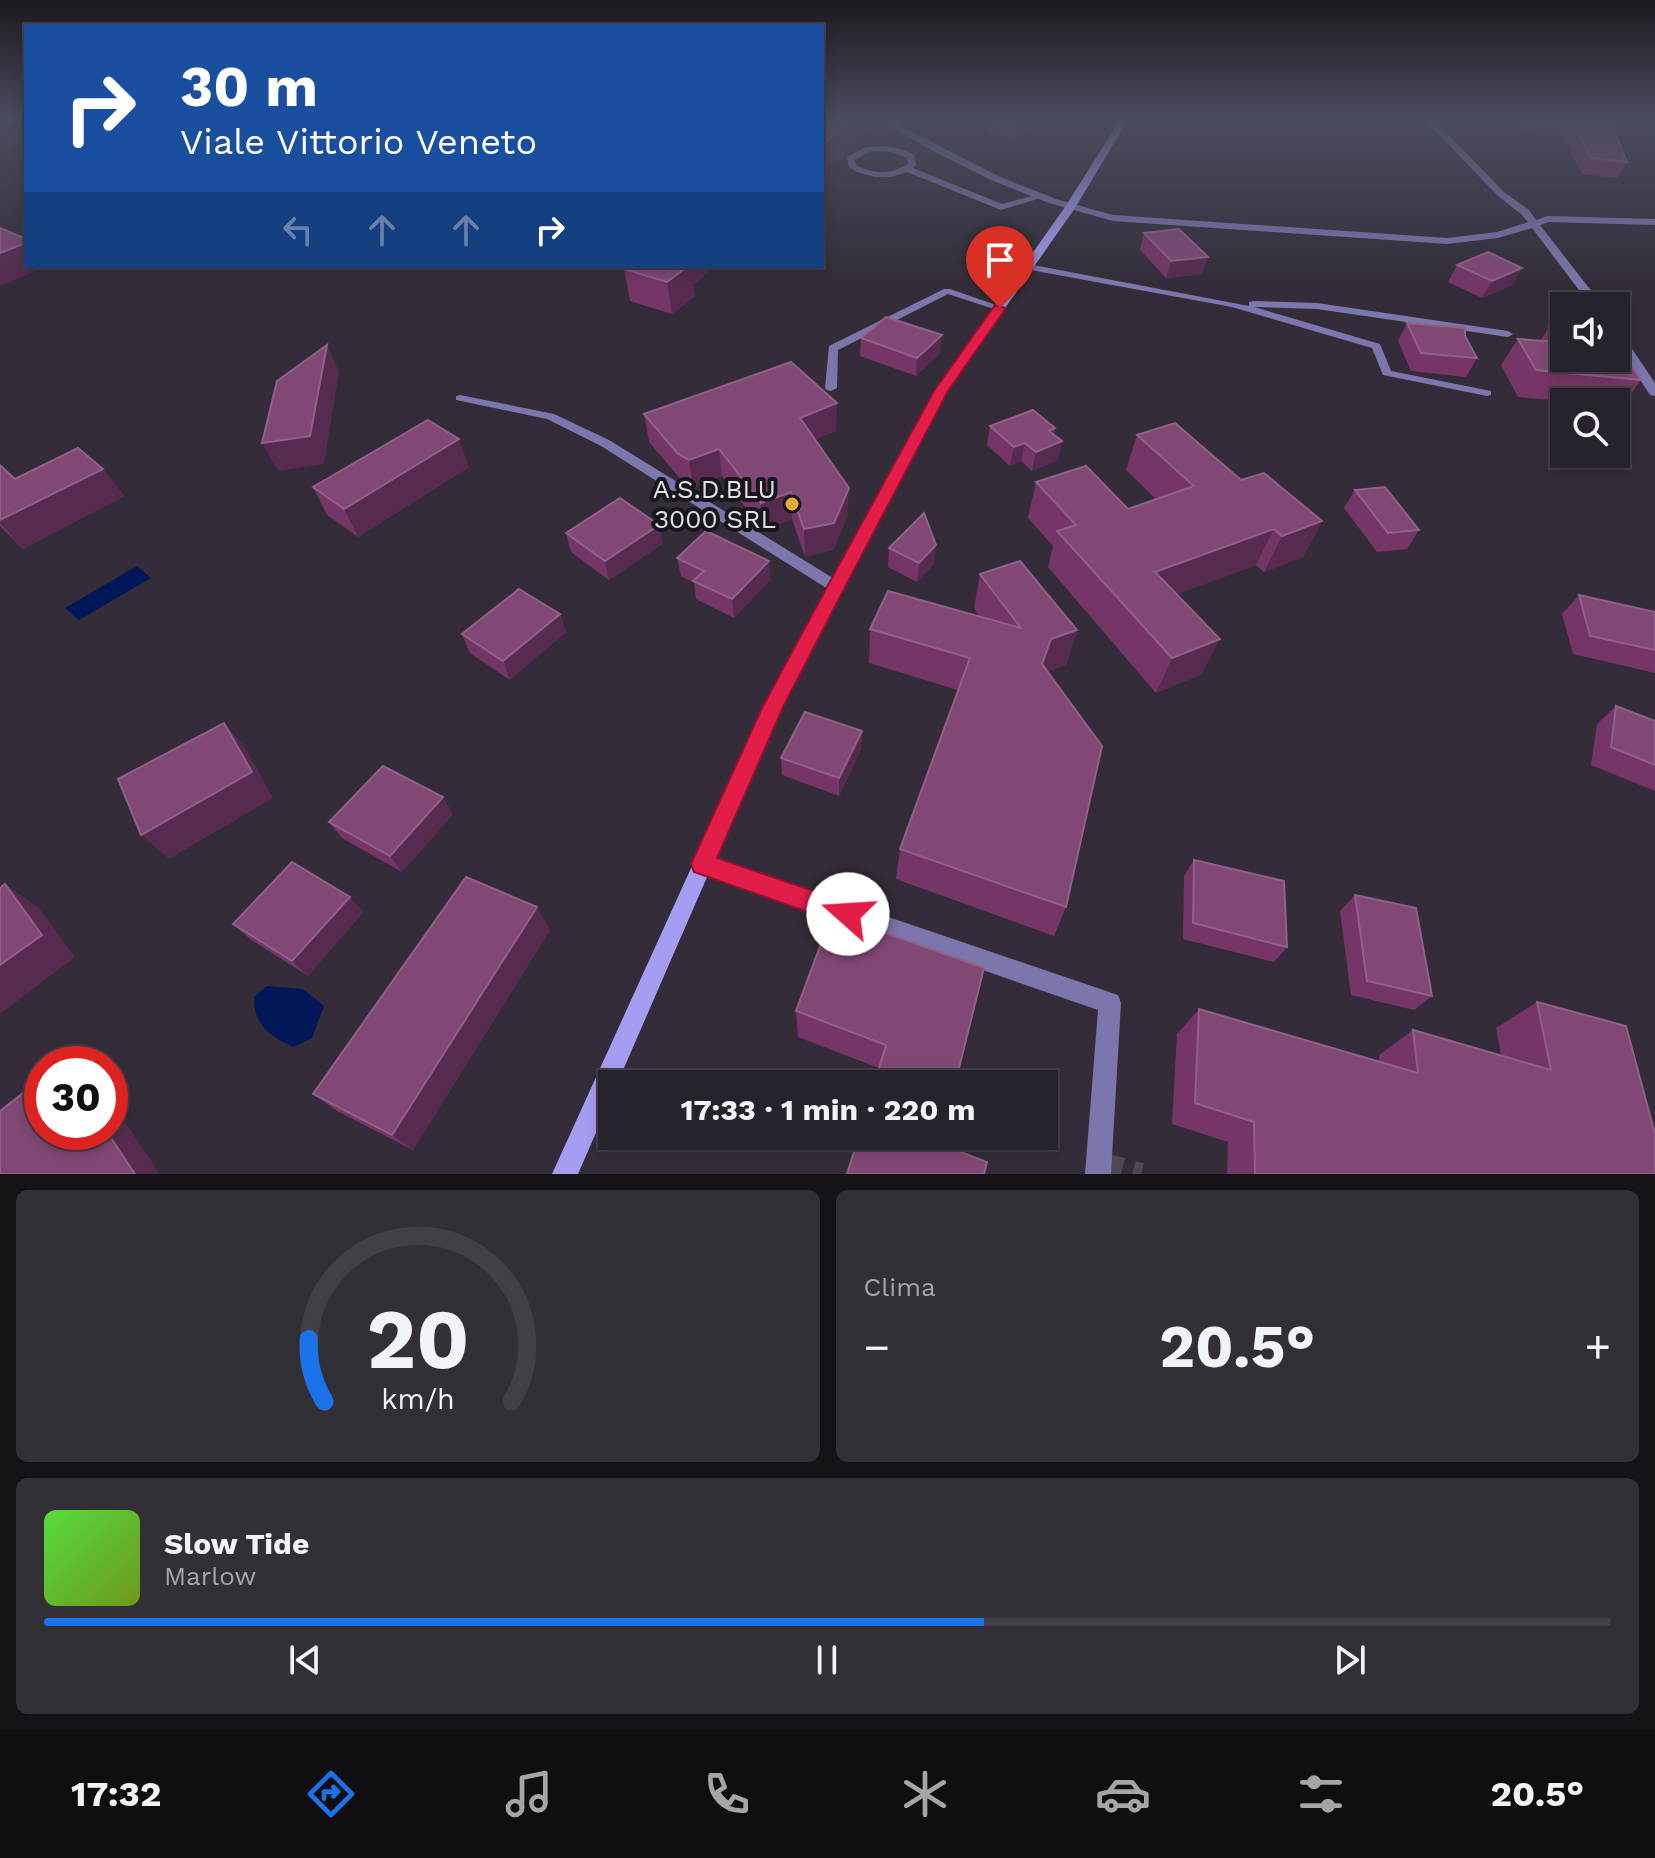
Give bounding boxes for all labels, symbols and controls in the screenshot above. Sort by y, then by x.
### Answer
text: 30 m [180,54,318,120]
icon: right [48,56,152,160]
text: Viale Vittorio Veneto [180,121,537,163]
icon: left [276,208,320,252]
icon: ahead [360,208,404,252]
icon: ahead [444,208,488,252]
icon: right [528,208,572,252]
pin [966,226,1034,308]
icon: arrive [978,238,1022,282]
map controls [1550,292,1630,468]
button: sound [1550,292,1630,372]
button: search [1550,388,1630,468]
place label: A.S.D.BLU 3000 SRL [653,474,776,534]
marker: A.S.D.BLU 3000 SRL [783,495,801,513]
position arrow [806,872,890,956]
speed limit sign: 30 [24,1046,128,1150]
text: 17:33 · 1 min · 220 m [681,1092,975,1127]
text: Clima [864,1272,936,1302]
text: 20 [366,1291,469,1388]
text: 20.5° [1159,1311,1315,1382]
text: − [864,1321,890,1373]
text: + [1584,1321,1611,1373]
text: km/h [381,1382,455,1416]
text: Slow Tide [164,1526,309,1561]
text: Marlow [164,1561,256,1591]
icon: previous [283,1638,327,1682]
icon: pause [805,1638,849,1682]
icon: next [1328,1638,1372,1682]
icon: directions [303,1766,359,1822]
icon: music [501,1766,557,1822]
icon: phone [699,1766,755,1822]
icon: climate [897,1766,953,1822]
icon: car [1095,1766,1151,1822]
icon: filters [1293,1766,1349,1822]
text: 17:32 [71,1773,161,1815]
text: 20.5° [1491,1773,1584,1815]

